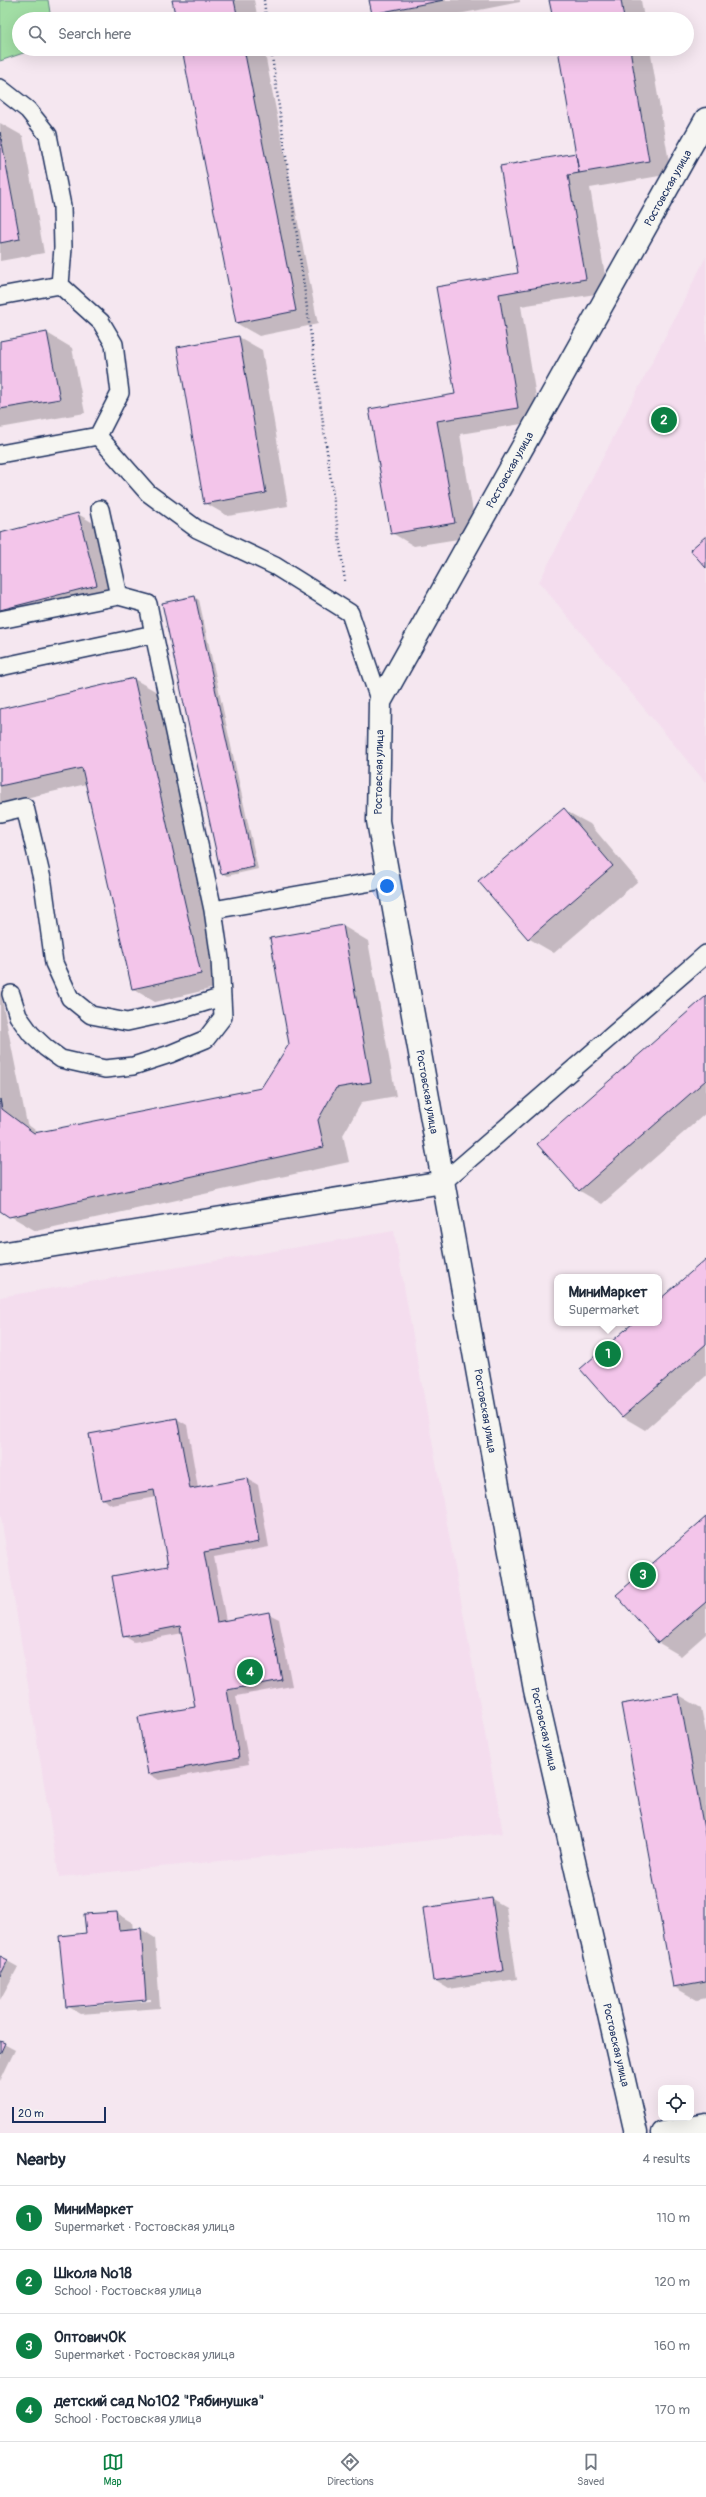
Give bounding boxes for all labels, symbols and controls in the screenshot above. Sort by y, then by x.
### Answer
search box [12,12,694,56]
icon: search [26,23,48,45]
text: Search here [58,25,131,44]
street label: Ростовская улица [642,148,694,228]
pin: 2 [651,405,677,435]
street label: Ростовская улица [484,430,536,510]
street label: Ростовская улица [372,729,386,815]
your location [377,876,397,896]
street label: Ростовская улица [413,1049,441,1135]
popup [554,1274,662,1326]
text: МиниМаркет [568,1283,648,1302]
text: Supermarket [568,1302,639,1318]
pin: 1 [595,1339,621,1369]
street label: Ростовская улица [471,1368,499,1454]
pin: 3 [630,1560,656,1590]
pin: 4 [237,1657,263,1687]
street label: Ростовская улица [528,1686,560,1772]
street label: Ростовская улица [600,2002,632,2088]
map controls [658,2085,694,2121]
button: locate [658,2085,694,2121]
scale bar [12,2105,106,2124]
text: 20 m [18,2107,44,2120]
text: Nearby [16,2149,65,2170]
text: 4 results [643,2151,690,2167]
text: МиниМаркет [54,2200,133,2219]
text: 1 [26,2210,32,2226]
text: 110 m [657,2210,690,2226]
text: Supermarket · Ростовская улица [54,2219,235,2235]
text: Школа №18 [54,2264,132,2283]
text: 2 [25,2274,33,2290]
text: 120 m [654,2274,690,2290]
text: School · Ростовская улица [54,2283,202,2299]
text: ОптовичОК [54,2328,127,2347]
text: 3 [25,2338,33,2354]
text: 160 m [654,2338,690,2354]
text: Supermarket · Ростовская улица [54,2347,235,2363]
text: детский сад №102 "Рябинушка" [54,2392,264,2411]
text: 4 [25,2402,33,2418]
text: 170 m [655,2402,690,2418]
text: School · Ростовская улица [54,2411,202,2427]
tab: Map [102,2451,124,2488]
tab: Directions [327,2451,374,2488]
tab: Saved [577,2451,604,2488]

